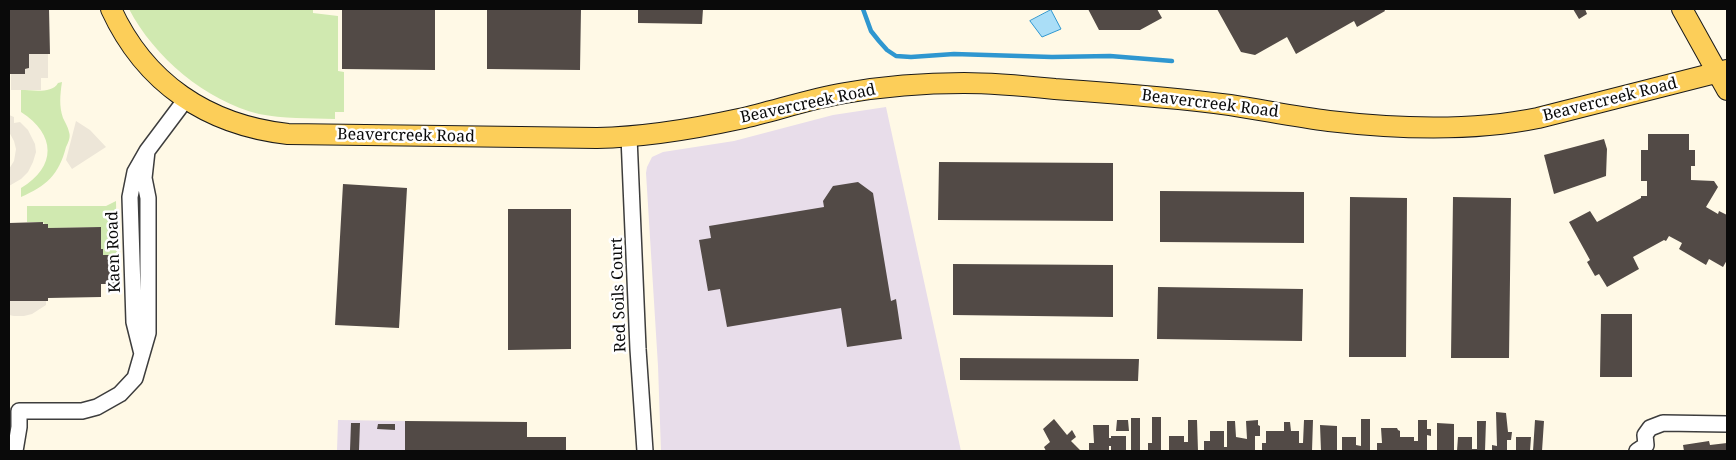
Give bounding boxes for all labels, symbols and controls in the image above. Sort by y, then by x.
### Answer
street label: Beavercreek Road [1541,74,1679,126]
street label: Beavercreek Road [739,80,877,128]
street label: Beavercreek Road [1140,86,1280,122]
street label: Beavercreek Road [337,125,475,147]
street label: Kaen Road [103,211,125,293]
street label: Red Soils Court [607,237,631,353]

